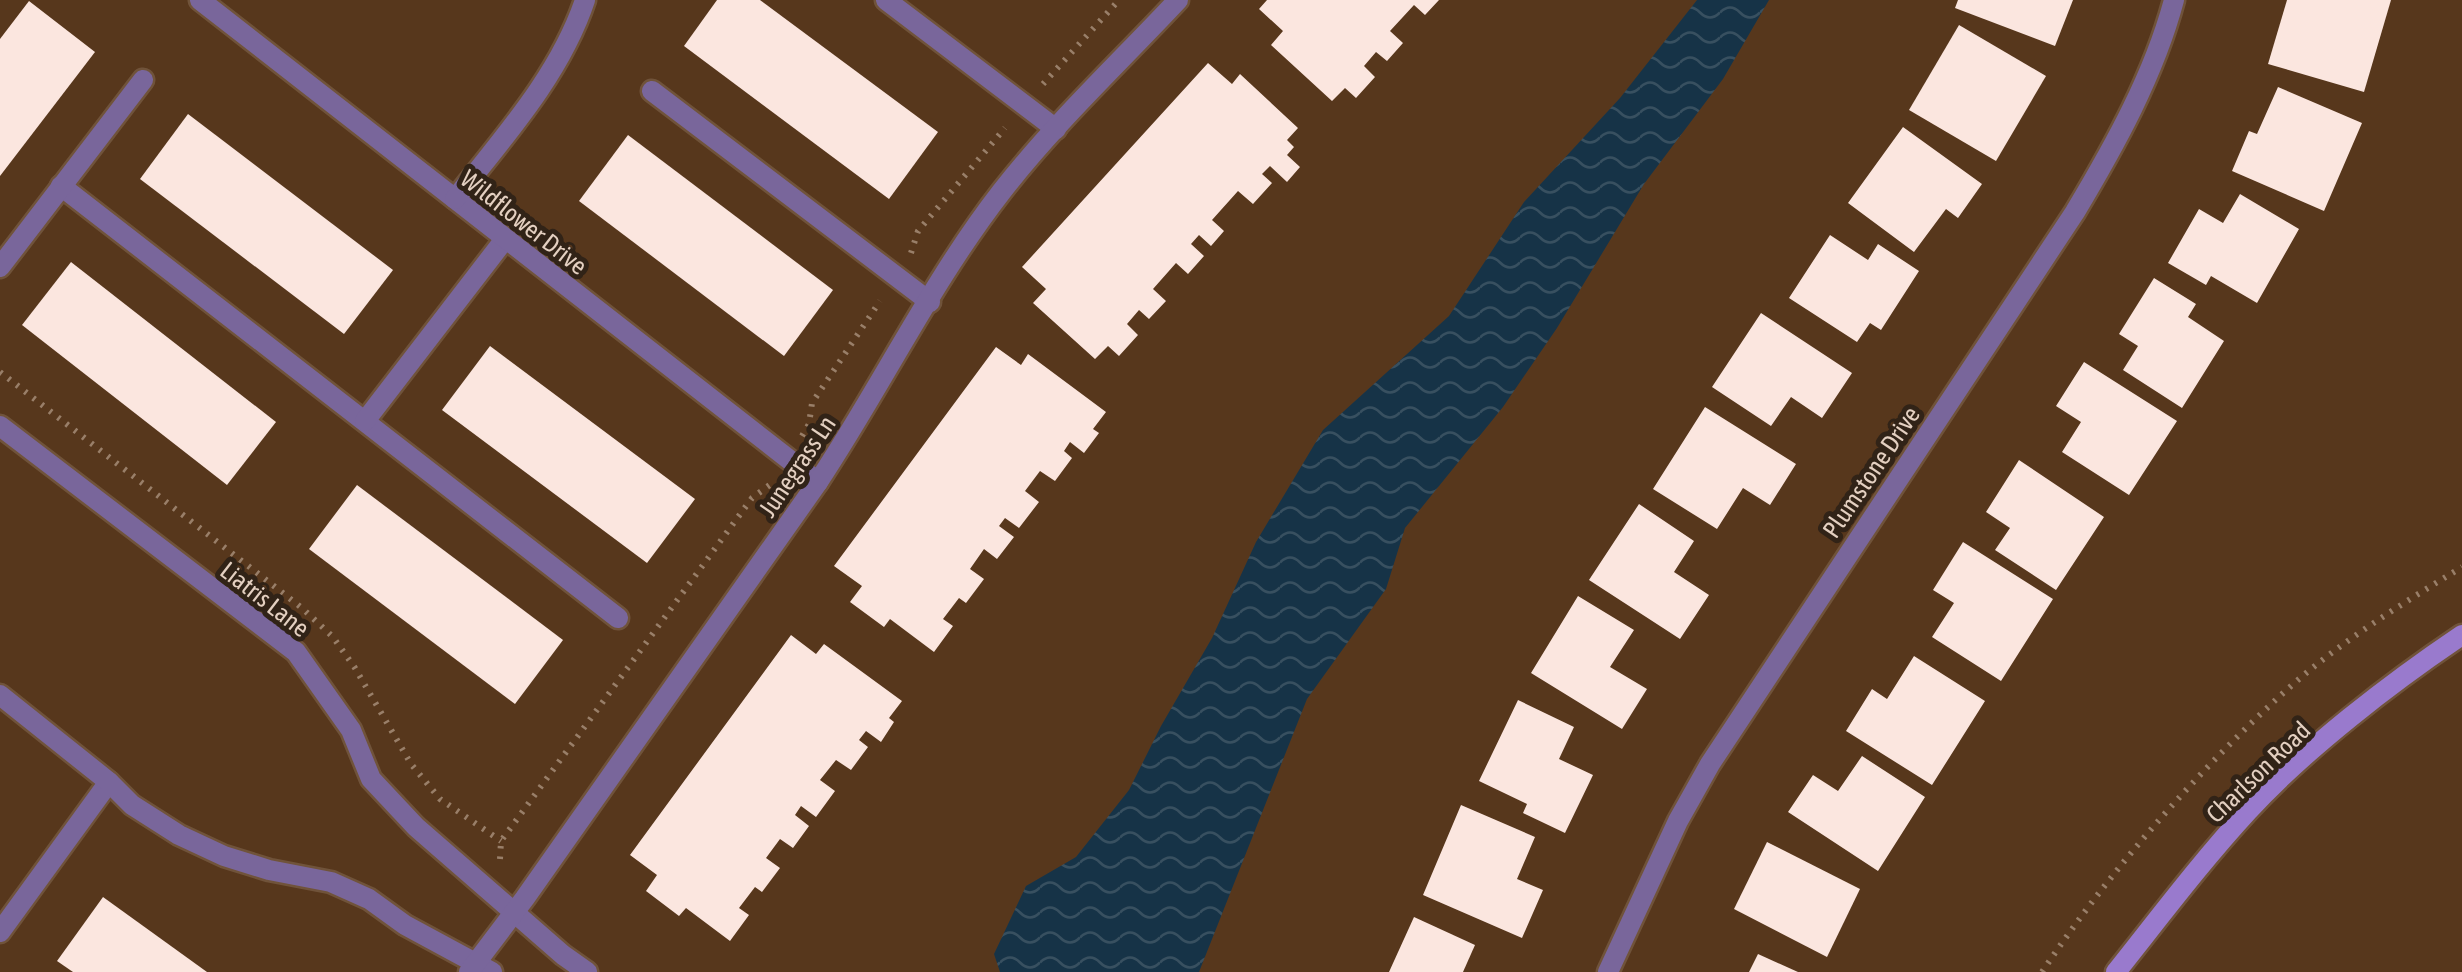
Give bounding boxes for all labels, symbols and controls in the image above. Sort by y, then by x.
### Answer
street label: Wildflower Drive [455,164,593,280]
street label: Plumstone Drive [1817,401,1925,543]
street label: Junegrass Ln [753,410,841,522]
street label: Liatris Lane [215,556,315,642]
street label: Charlson Road [2200,716,2316,828]

